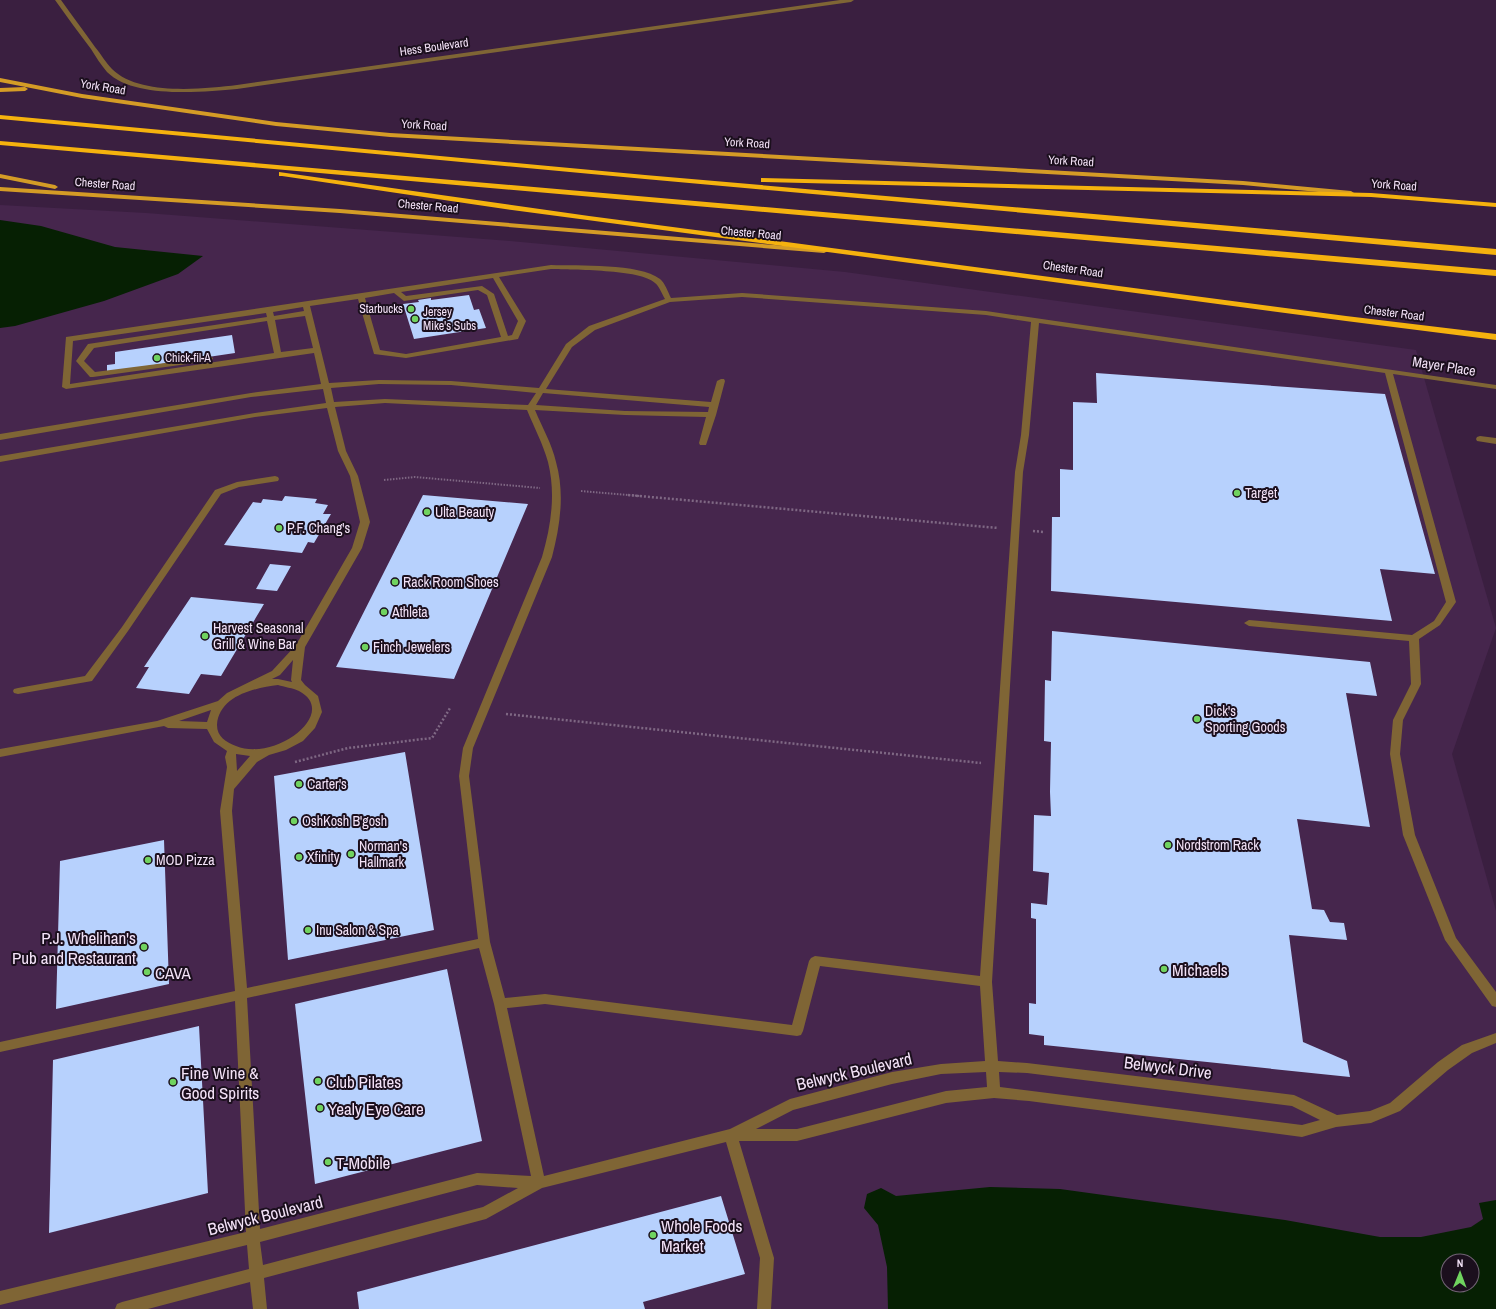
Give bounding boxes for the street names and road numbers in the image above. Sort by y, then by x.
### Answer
street label: Hess Boulevard [398,34,470,60]
street label: York Road [79,76,127,98]
street label: York Road [401,116,447,134]
street label: York Road [724,134,770,152]
street label: York Road [1048,152,1094,170]
street label: Chester Road [74,174,136,194]
street label: York Road [1371,175,1417,195]
street label: Chester Road [397,195,459,217]
street label: Chester Road [720,222,782,244]
street label: Chester Road [1042,257,1104,281]
street label: Chester Road [1363,301,1425,325]
street label: Mayer Place [1411,352,1477,380]
street label: Belwyck Boulevard [794,1047,914,1095]
street label: Belwyck Drive [1123,1050,1213,1084]
street label: Belwyck Boulevard [205,1190,325,1240]

